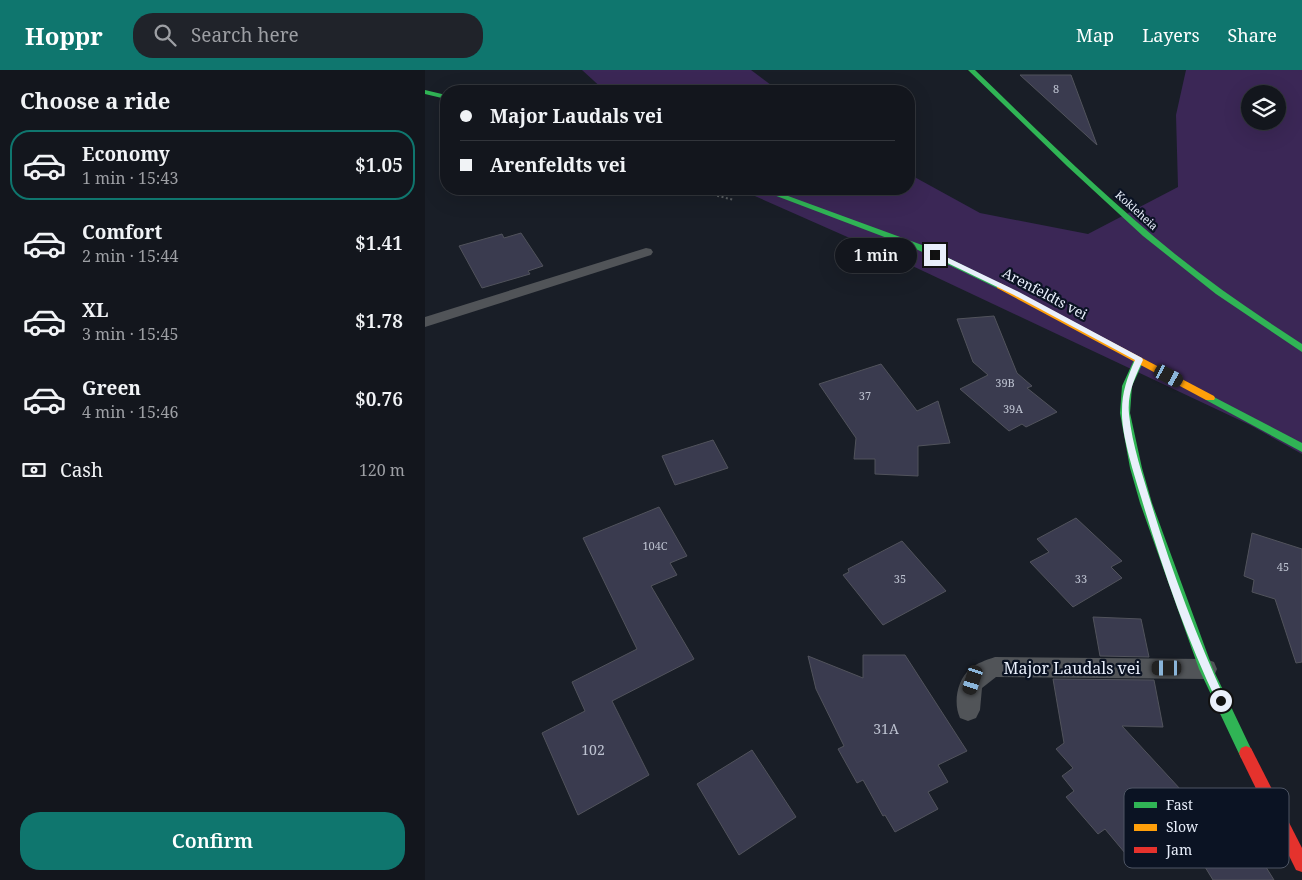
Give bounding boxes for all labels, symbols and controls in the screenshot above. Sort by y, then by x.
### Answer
search box [133,13,483,58]
text: Hoppr [25,19,103,52]
icon: search [151,21,179,49]
text: Search here [191,22,299,48]
text: Map [1076,23,1114,47]
text: Layers [1142,23,1200,47]
text: Share [1228,23,1277,47]
house number: 8 [1053,81,1059,96]
text: Choose a ride [20,85,170,115]
map controls [1241,85,1286,130]
button: layers [1241,85,1286,130]
text: Major Laudals vei [490,103,663,129]
text: Economy [82,141,170,167]
icon: car [22,143,67,188]
text: $1.05 [355,152,403,178]
text: Arenfeldts vei [490,152,626,178]
text: 1 min · 15:43 [82,167,178,189]
street label: Kokleheia [1113,187,1161,233]
text: Comfort [82,219,162,245]
icon: car [22,221,67,266]
text: $1.41 [355,230,403,256]
callout: 1 min [835,238,917,272]
text: 1 min [854,244,898,266]
route end [924,244,946,266]
text: 2 min · 15:44 [82,245,178,267]
street label: Arenfeldts vei [999,263,1091,324]
text: XL [82,297,108,323]
icon: car [22,299,67,344]
text: $1.78 [355,308,403,334]
text: 3 min · 15:45 [82,323,178,345]
car [1152,362,1185,390]
text: Green [82,375,141,401]
house number: 39B [995,375,1015,390]
icon: car [22,377,67,422]
text: $0.76 [355,386,403,412]
house number: 37 [859,388,871,403]
text: 4 min · 15:46 [82,401,178,423]
house number: 39A [1003,401,1023,416]
icon: cash [20,456,48,484]
text: Cash [60,457,103,483]
text: 120 m [359,459,405,481]
house number: 104C [642,538,668,553]
house number: 45 [1277,559,1289,574]
house number: 35 [894,571,906,586]
house number: 33 [1075,571,1087,586]
street label: Major Laudals vei [1004,657,1141,679]
car [1152,661,1182,676]
car [961,663,984,697]
route start [1210,690,1232,712]
house number: 31A [873,719,899,738]
house number: 102 [581,740,605,759]
legend [1124,788,1289,868]
text: Fast [1166,795,1193,814]
button: Confirm [20,812,405,870]
text: Slow [1166,817,1199,836]
text: Jam [1165,840,1192,859]

